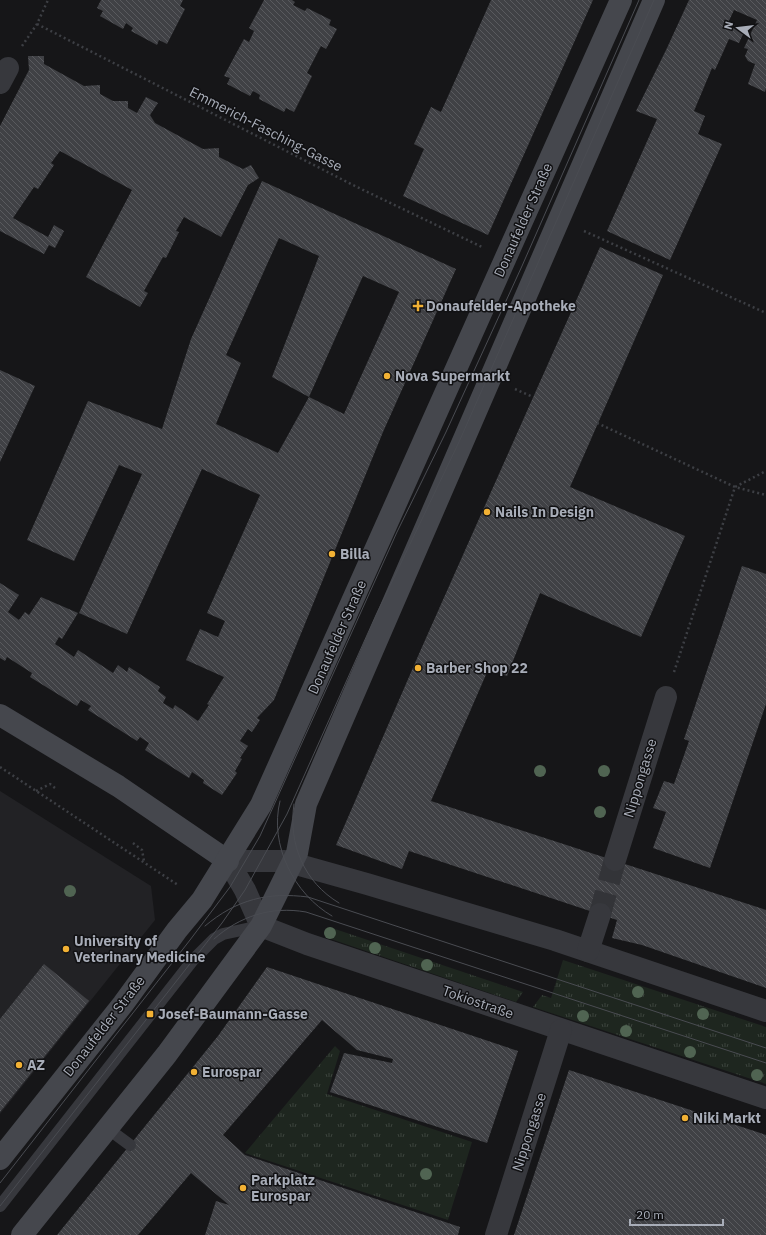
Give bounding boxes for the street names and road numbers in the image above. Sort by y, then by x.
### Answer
street label: Emmerich-Fasching-Gasse [187,83,346,176]
street label: Donaufelder Straße [490,160,556,280]
street label: Donaufelder Straße [304,577,370,697]
street label: Nippongasse [619,736,661,820]
street label: Donaufelder Straße [59,972,149,1080]
street label: Tokiostraße [440,981,516,1023]
street label: Nippongasse [508,1090,550,1174]

